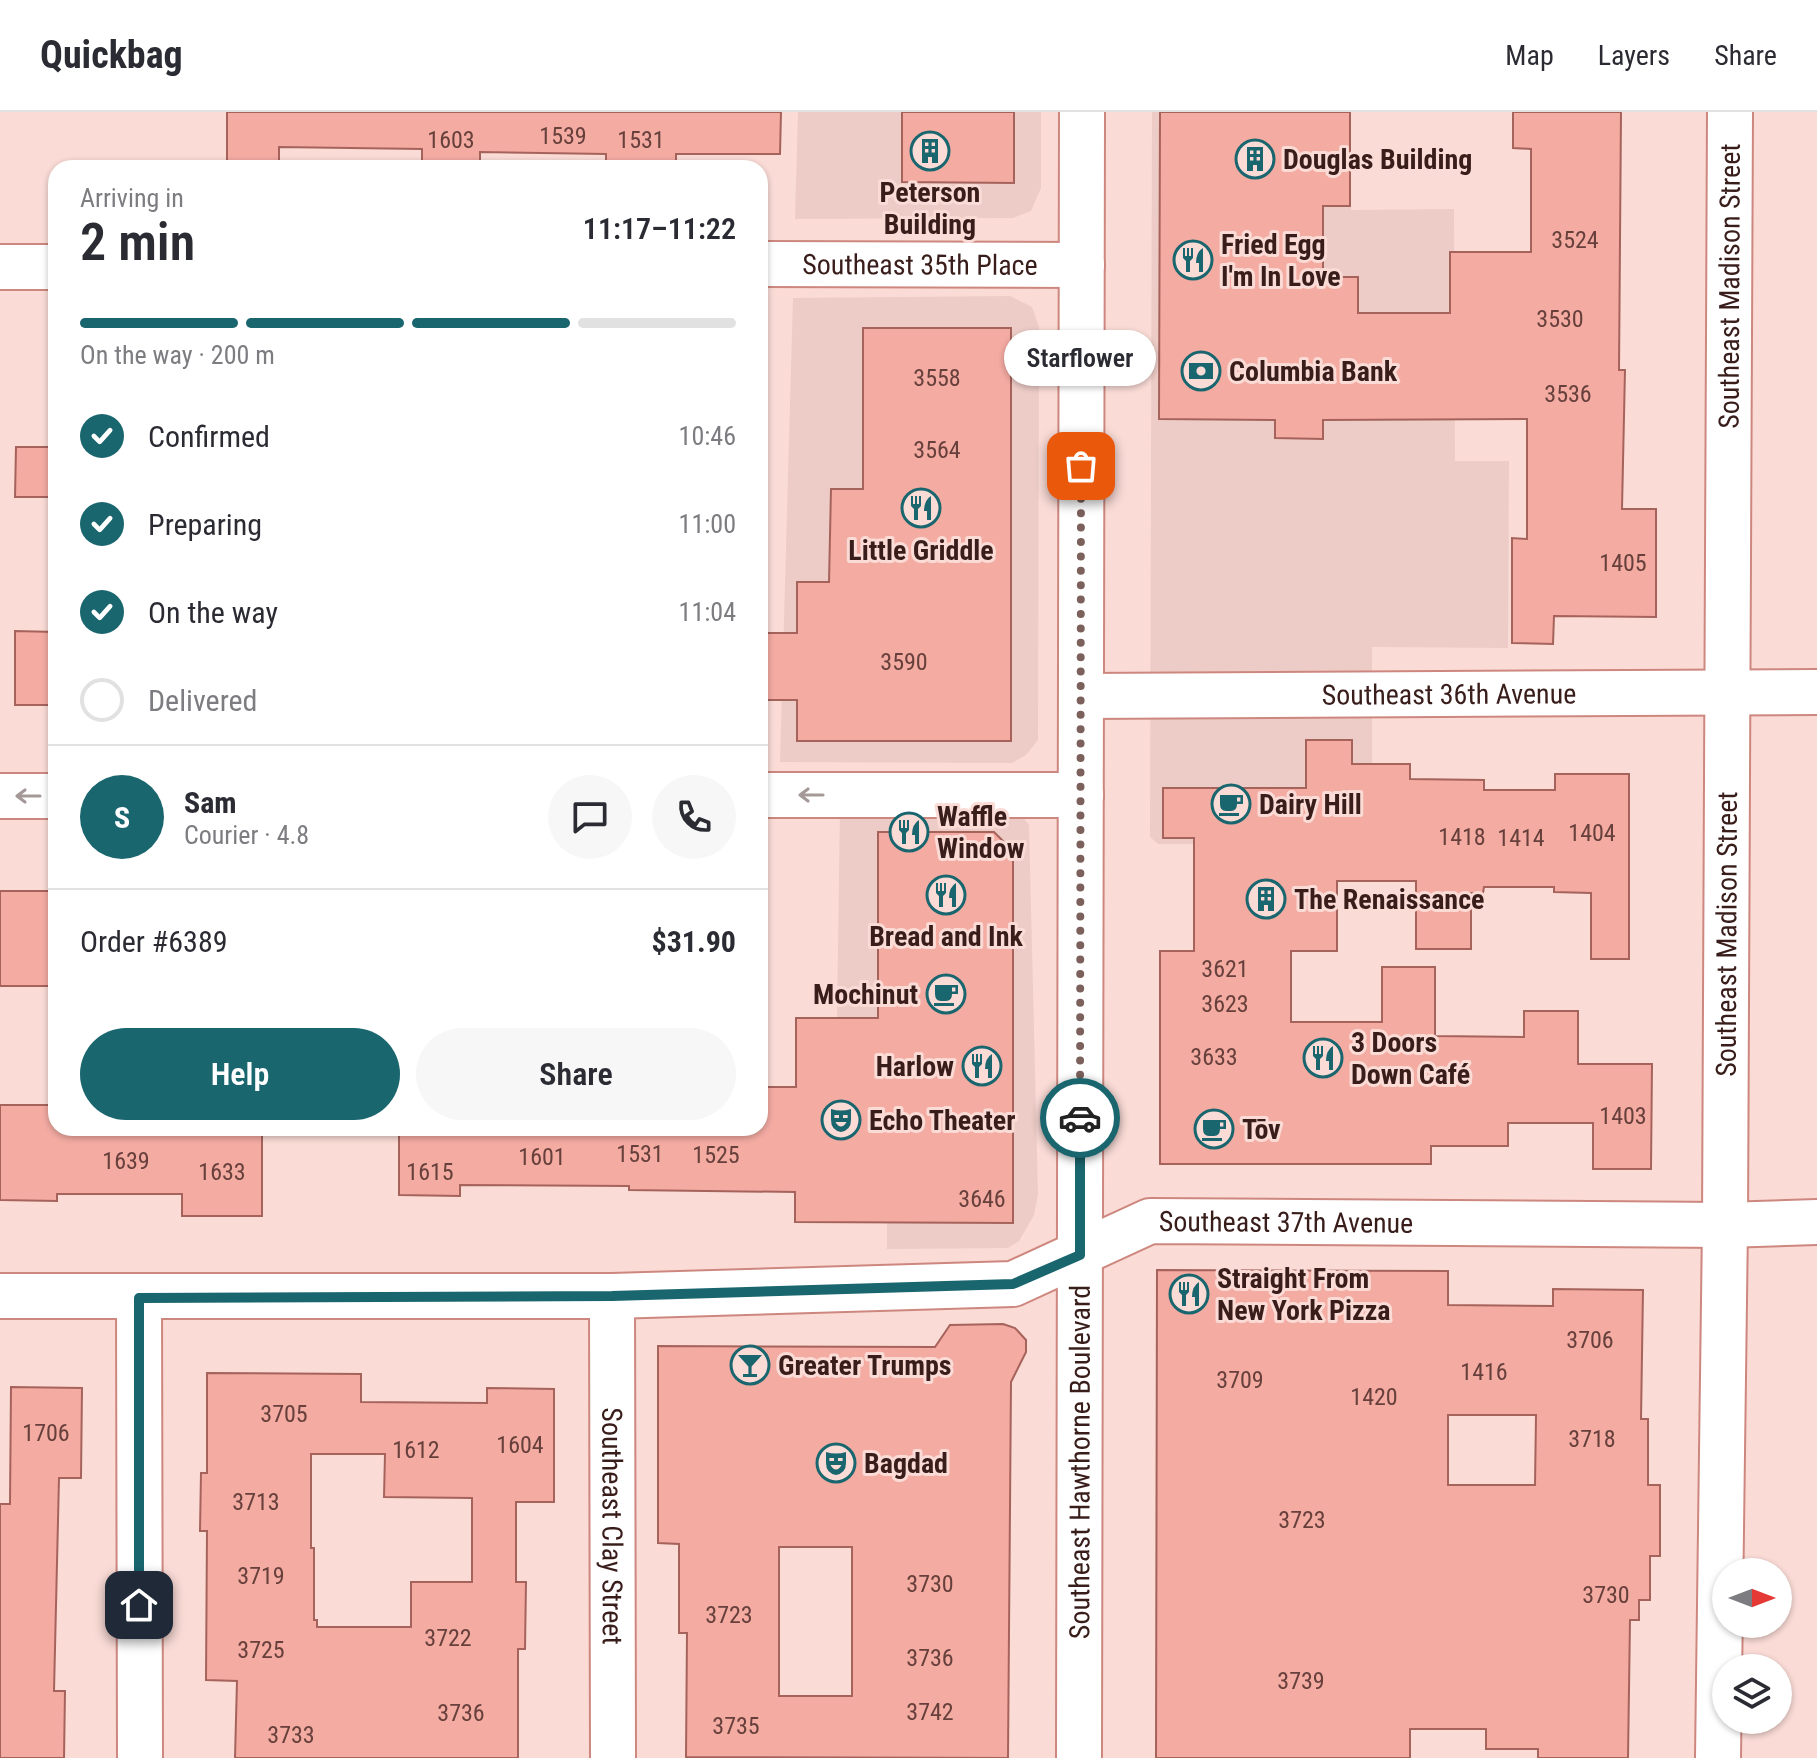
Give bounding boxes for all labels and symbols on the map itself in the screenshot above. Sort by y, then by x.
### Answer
house number: 1539 [539,122,587,150]
house number: 1603 [427,126,475,154]
house number: 1531 [617,126,665,154]
building icon: Peterson Building [909,130,951,172]
building icon: Douglas Building [1234,138,1276,180]
place label: Douglas Building [1283,143,1472,176]
street label: Southeast Madison Street [1712,143,1746,429]
place label: Peterson Building [880,176,980,241]
house number: 3524 [1551,226,1599,254]
place label: Fried Egg I'm In Love [1221,228,1341,293]
restaurant icon: Fried Egg I'm In Love [1172,239,1214,281]
street label: Southeast 35th Place [802,248,1038,281]
house number: 3530 [1536,305,1584,333]
callout: Starflower [1005,330,1157,386]
bank icon: Columbia Bank [1180,350,1222,392]
place label: Columbia Bank [1229,355,1398,388]
house number: 3558 [913,364,961,392]
house number: 3536 [1544,380,1592,408]
pin [1047,432,1115,500]
house number: 3564 [913,436,961,464]
restaurant icon: Little Griddle [900,487,942,529]
place label: Little Griddle [848,534,994,567]
house number: 1405 [1599,549,1647,577]
house number: 3590 [880,648,928,676]
street label: Southeast 36th Avenue [1322,677,1576,711]
cafe icon: Dairy Hill [1210,783,1252,825]
one-way arrow [798,787,825,803]
one-way arrow [15,788,42,804]
place label: Dairy Hill [1259,788,1362,821]
street label: Southeast Madison Street [1709,791,1743,1077]
place label: Waffle Window [937,800,1025,865]
restaurant icon: Waffle Window [888,811,930,853]
house number: 1404 [1568,819,1616,847]
house number: 1418 [1438,823,1486,851]
house number: 1414 [1497,824,1545,852]
restaurant icon: Bread and Ink [925,874,967,916]
building icon: The Renaissance [1245,878,1287,920]
place label: The Renaissance [1294,883,1484,916]
place label: Bread and Ink [869,920,1023,953]
house number: 3621 [1201,955,1249,983]
cafe icon: Mochinut [925,973,967,1015]
place label: Mochinut [813,978,918,1011]
house number: 3623 [1201,990,1249,1018]
place label: 3 Doors Down Café [1351,1026,1470,1091]
restaurant icon: 3 Doors Down Café [1302,1037,1344,1079]
house number: 3633 [1190,1043,1238,1071]
restaurant icon: Harlow [961,1045,1003,1087]
place label: Harlow [876,1050,954,1083]
courier [1040,1078,1120,1158]
theatre icon: Echo Theater [820,1099,862,1141]
house number: 1403 [1599,1102,1647,1130]
place label: Echo Theater [869,1104,1016,1137]
cafe icon: Tōv [1193,1108,1235,1150]
place label: Tōv [1242,1113,1281,1146]
house number: 1531 [616,1140,664,1168]
house number: 1525 [692,1141,740,1169]
house number: 1601 [518,1143,566,1171]
house number: 1639 [102,1147,150,1175]
house number: 1633 [198,1158,246,1186]
house number: 1615 [406,1158,454,1186]
house number: 3646 [958,1185,1006,1213]
street label: Southeast 37th Avenue [1159,1205,1413,1239]
place label: Straight From New York Pizza [1217,1262,1391,1327]
restaurant icon: Straight From New York Pizza [1168,1273,1210,1315]
street label: Southeast Hawthorne Boulevard [1063,1285,1096,1639]
house number: 3706 [1566,1326,1614,1354]
bar icon: Greater Trumps [729,1344,771,1386]
place label: Greater Trumps [778,1349,952,1382]
house number: 1416 [1460,1358,1508,1386]
house number: 3709 [1216,1366,1264,1394]
house number: 1420 [1350,1383,1398,1411]
house number: 3705 [260,1400,308,1428]
street label: Southeast Clay Street [596,1407,629,1645]
house number: 1706 [22,1419,70,1447]
house number: 3718 [1568,1425,1616,1453]
house number: 1604 [496,1431,544,1459]
house number: 1612 [392,1436,440,1464]
theatre icon: Bagdad [815,1442,857,1484]
place label: Bagdad [864,1447,948,1480]
house number: 3713 [232,1488,280,1516]
house number: 3723 [1278,1506,1326,1534]
north arrow [1712,1558,1792,1638]
house number: 3719 [237,1562,285,1590]
house number: 3730 [906,1570,954,1598]
pin [105,1571,173,1639]
house number: 3730 [1582,1581,1630,1609]
house number: 3723 [705,1601,753,1629]
house number: 3722 [424,1624,472,1652]
house number: 3725 [237,1636,285,1664]
house number: 3736 [906,1644,954,1672]
house number: 3739 [1277,1667,1325,1695]
house number: 3742 [906,1698,954,1726]
house number: 3736 [437,1699,485,1727]
house number: 3735 [712,1712,760,1740]
house number: 3733 [267,1721,315,1749]

